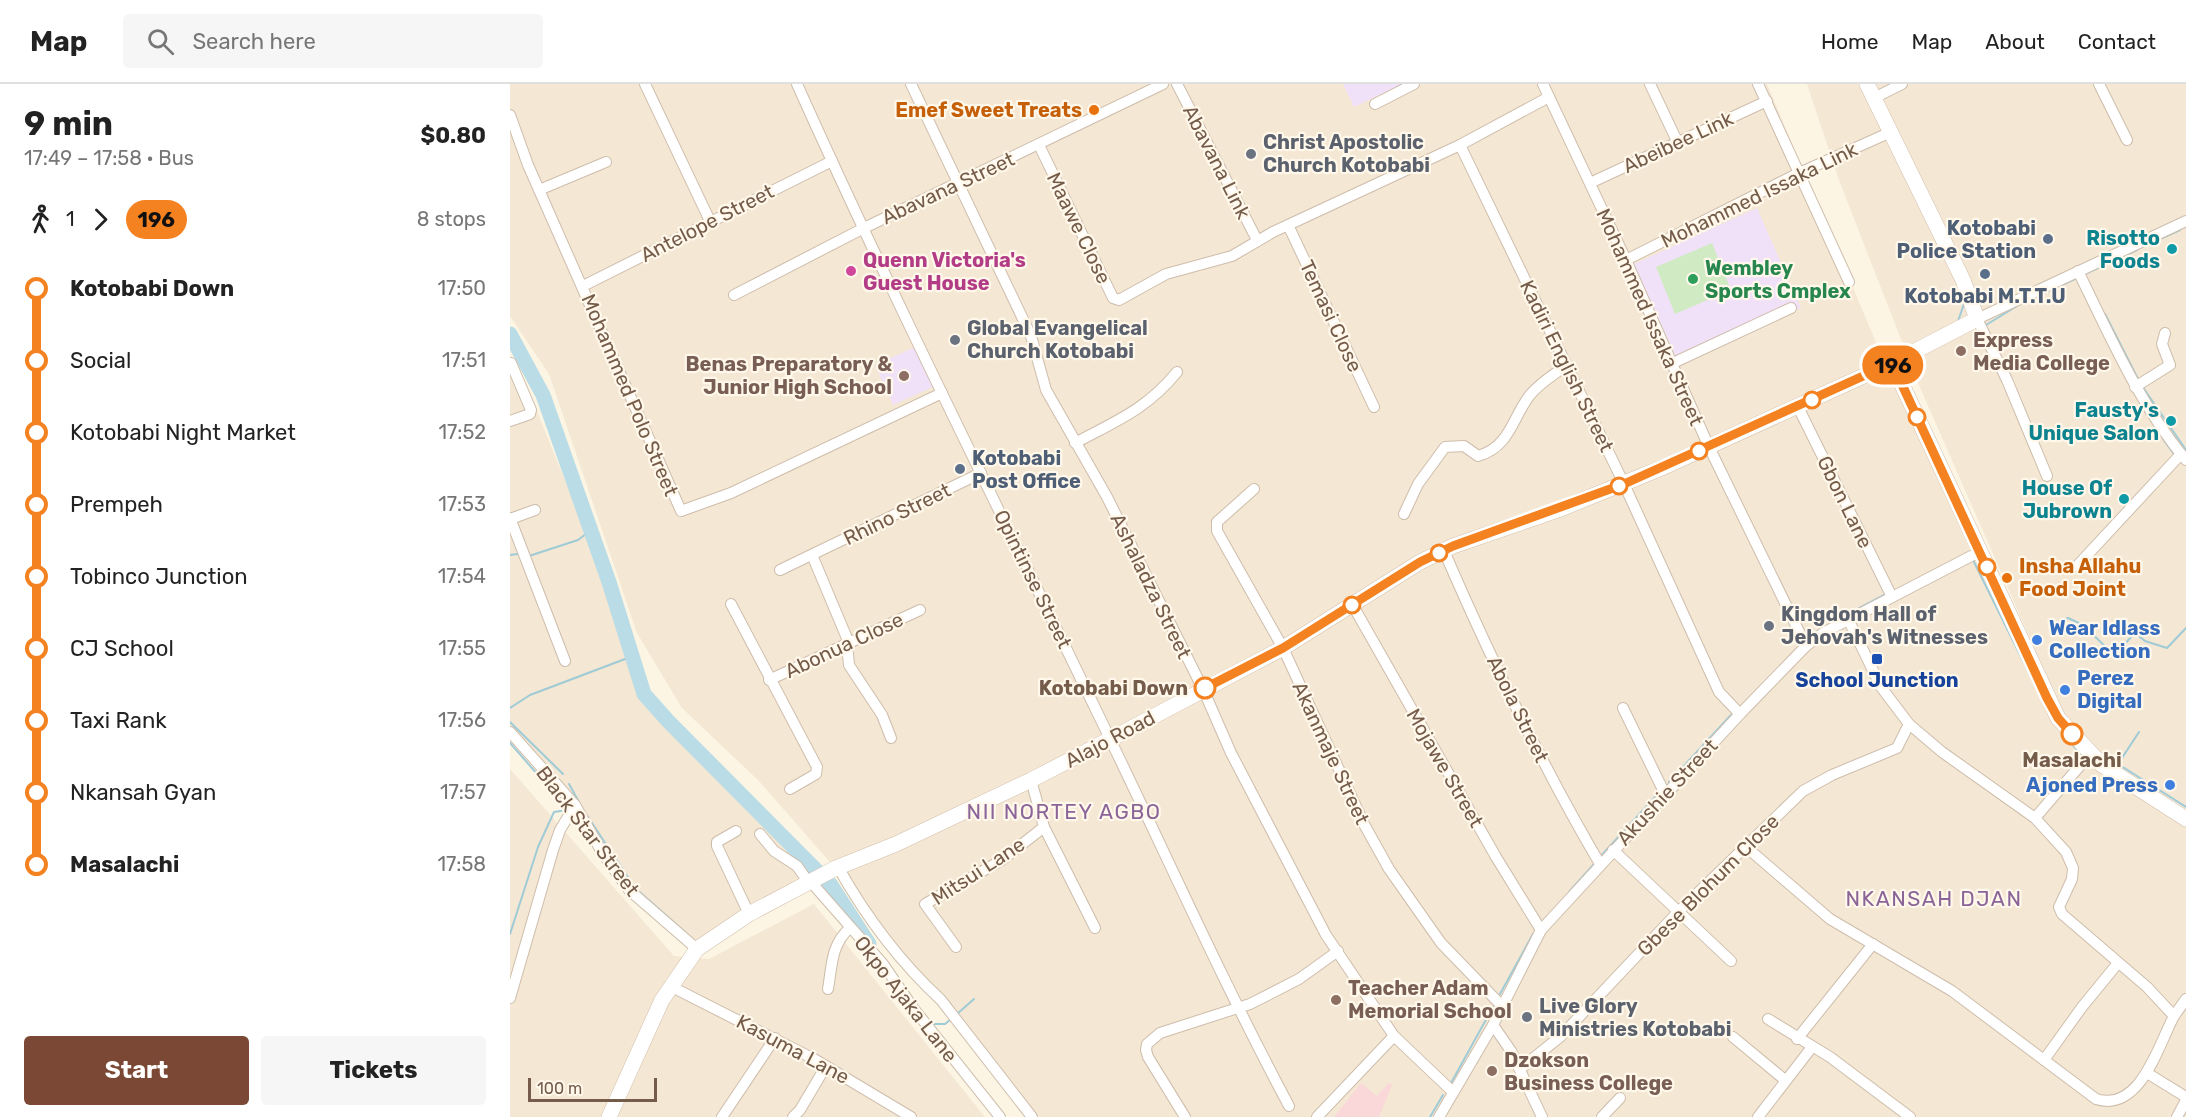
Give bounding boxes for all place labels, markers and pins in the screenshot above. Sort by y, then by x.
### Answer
place label: Emef Sweet Treats [895,98,1082,122]
marker: Emef Sweet Treats [1087,103,1101,117]
place label: Christ Apostolic Church Kotobabi [1263,130,1430,177]
marker: Christ Apostolic Church Kotobabi [1244,147,1258,161]
place label: Kotobabi Police Station [1897,216,2036,263]
place label: Risotto Foods [2086,226,2160,273]
marker: Kotobabi Police Station [2041,232,2055,246]
marker: Risotto Foods [2165,242,2179,256]
place label: Quenn Victoria's Guest House [863,248,1026,295]
place label: Wembley Sports Cmplex [1705,256,1851,303]
marker: Quenn Victoria's Guest House [844,264,858,278]
marker: Kotobabi M.T.T.U [1978,267,1992,281]
marker: Wembley Sports Cmplex [1686,272,1700,286]
place label: Kotobabi M.T.T.U [1904,284,2066,308]
place label: Global Evangelical Church Kotobabi [967,316,1148,363]
place label: Express Media College [1973,328,2110,375]
marker: Global Evangelical Church Kotobabi [948,333,962,347]
marker: Express Media College [1954,344,1968,358]
place label: Benas Preparatory & Junior High School [685,352,892,399]
marker: Benas Preparatory & Junior High School [897,369,911,383]
unlabelled marker [1803,391,1821,409]
place label: Fausty's Unique Salon [2028,398,2159,445]
unlabelled marker [1908,408,1926,426]
marker: Fausty's Unique Salon [2164,414,2178,428]
unlabelled marker [1690,442,1708,460]
place label: Kotobabi Post Office [972,446,1081,493]
marker: Kotobabi Post Office [953,462,967,476]
place label: House Of Jubrown [2022,476,2112,523]
unlabelled marker [1610,477,1628,495]
marker: House Of Jubrown [2117,492,2131,506]
unlabelled marker [1430,544,1448,562]
place label: Insha Allahu Food Joint [2019,554,2141,601]
unlabelled marker [1978,558,1996,576]
marker: Insha Allahu Food Joint [2000,571,2014,585]
unlabelled marker [1343,596,1361,614]
place label: Kingdom Hall of Jehovah's Witnesses [1781,602,1988,649]
place label: Wear Idlass Collection [2049,616,2161,663]
marker: Kingdom Hall of Jehovah's Witnesses [1762,619,1776,633]
marker: Wear Idlass Collection [2030,633,2044,647]
marker: School Junction [1870,652,1884,666]
place label: Perez Digital [2077,666,2142,713]
place label: School Junction [1795,668,1959,692]
place label: Kotobabi Down [1039,676,1188,700]
marker: Kotobabi Down [1194,677,1216,699]
marker: Perez Digital [2058,683,2072,697]
marker: Masalachi [2061,723,2083,745]
place label: Masalachi [2022,748,2122,772]
place label: Ajoned Press [2026,773,2158,797]
marker: Ajoned Press [2163,778,2177,792]
place label: Teacher Adam Memorial School [1348,976,1512,1023]
marker: Teacher Adam Memorial School [1329,993,1343,1007]
place label: Live Glory Ministries Kotobabi [1539,994,1731,1041]
marker: Live Glory Ministries Kotobabi [1520,1010,1534,1024]
place label: Dzokson Business College [1504,1048,1673,1095]
marker: Dzokson Business College [1485,1064,1499,1078]

